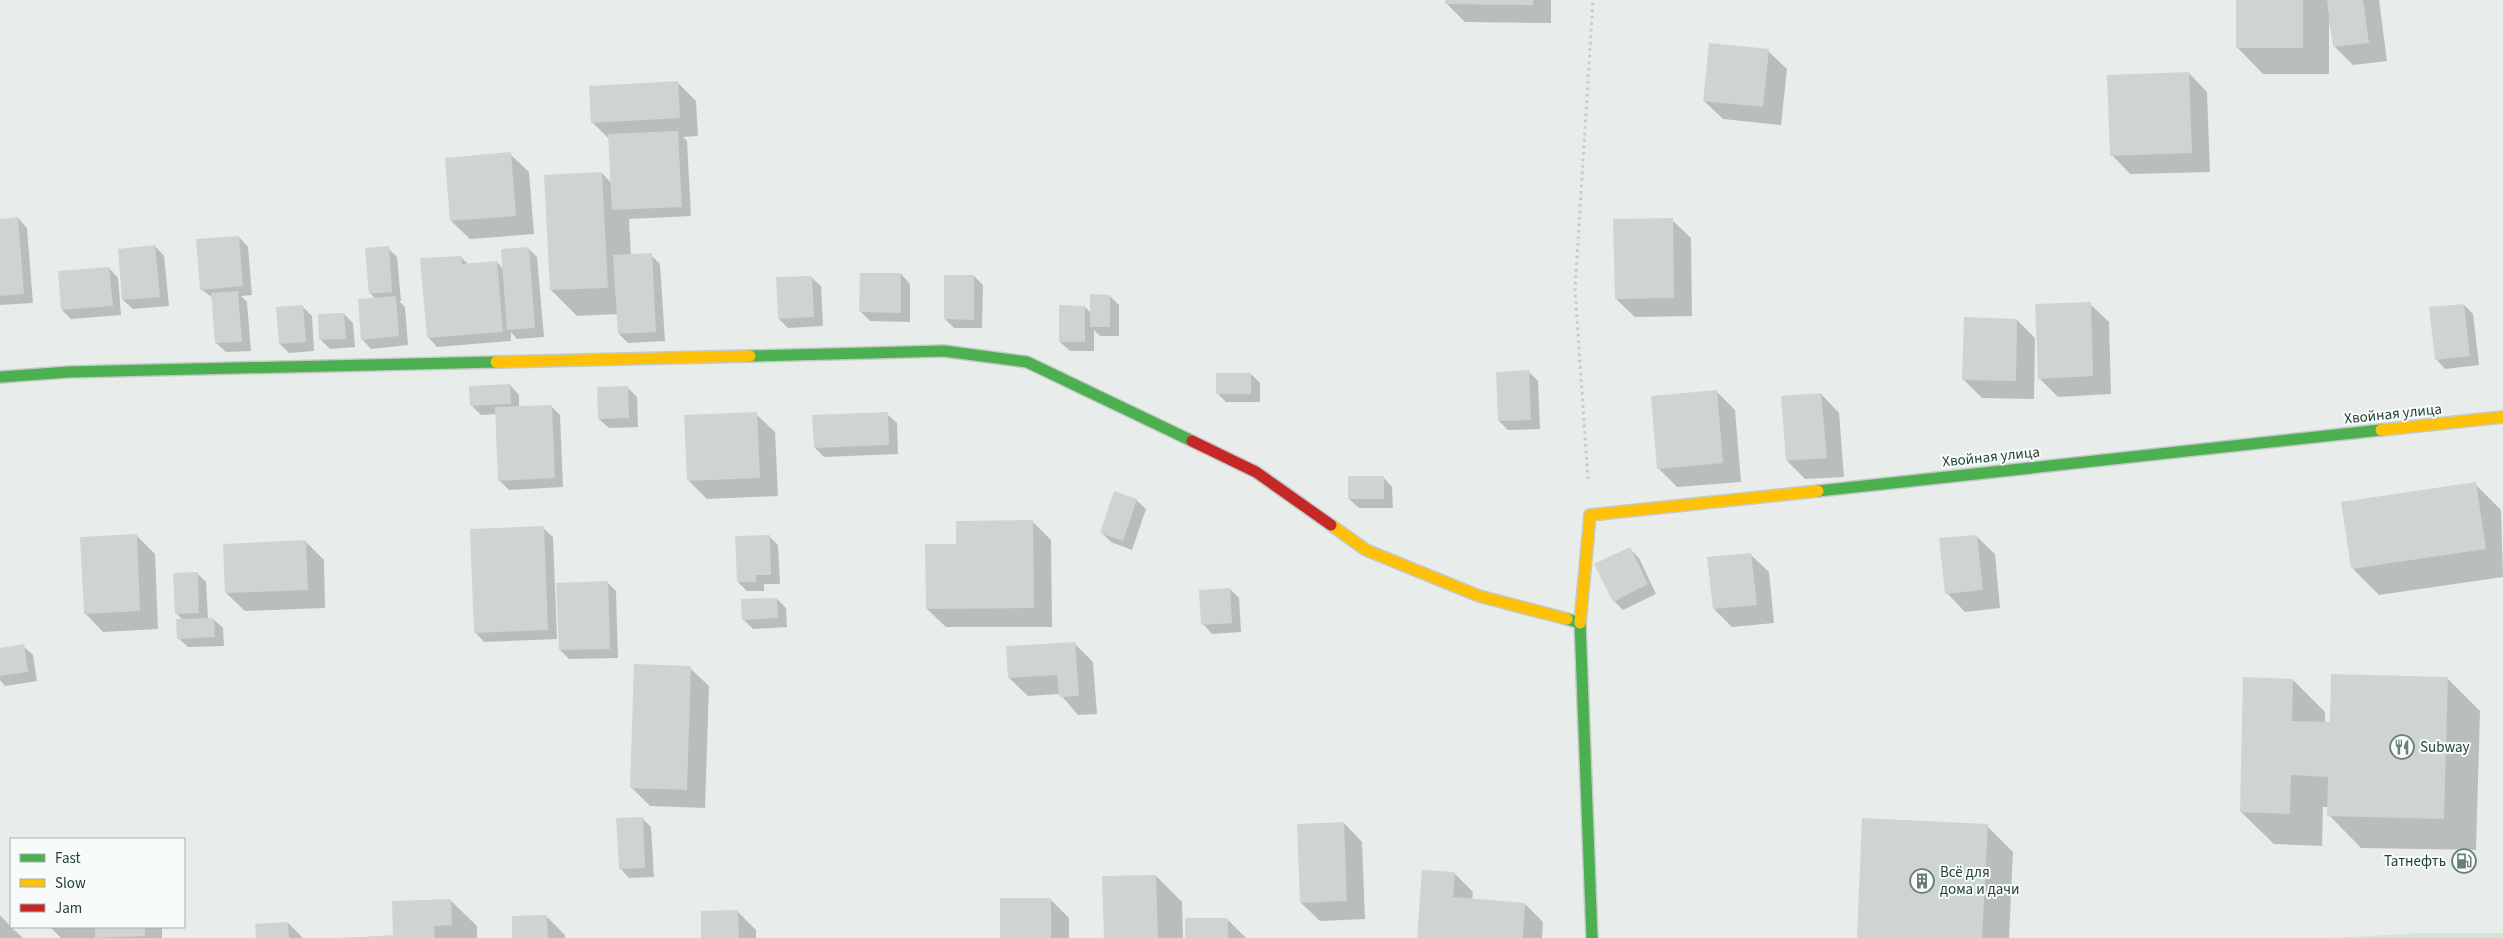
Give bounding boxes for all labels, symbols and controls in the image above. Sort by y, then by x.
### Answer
street label: Хвойная улица [2343,398,2443,430]
street label: Хвойная улица [1941,441,2041,473]
restaurant icon: Subway [2389,734,2415,760]
place label: Subway [2420,737,2470,758]
legend [10,838,185,928]
text: Fast [55,848,81,869]
fuel station icon: Татнефть [2451,848,2477,874]
place label: Татнефть [2384,851,2446,872]
place label: Всё для дома и дачи [1940,862,2019,900]
building icon: Всё для дома и дачи [1909,868,1935,894]
text: Slow [55,873,86,894]
text: Jam [55,898,82,919]

